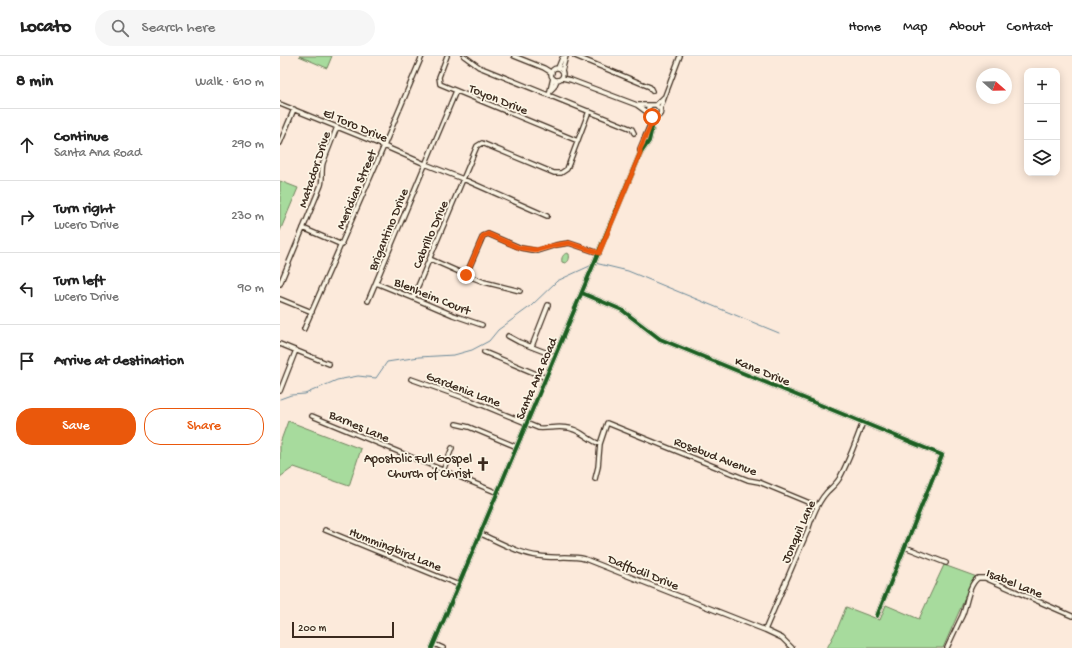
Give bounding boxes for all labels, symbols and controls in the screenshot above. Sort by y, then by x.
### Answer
search box [95,10,375,46]
text: Locato [20,16,71,39]
icon: search [109,17,131,39]
text: Search here [141,19,215,37]
text: Home [849,19,881,36]
text: Map [903,19,927,36]
text: About [949,19,985,36]
text: Contact [1007,19,1052,36]
north arrow [976,68,1012,104]
map controls [1024,68,1060,176]
button: + [1024,68,1060,104]
text: 8 min [16,72,53,92]
text: Walk · 610 m [195,75,264,90]
street label: Toyon Drive [465,81,530,119]
button: − [1024,104,1060,140]
street label: El Toro Drive [321,106,390,147]
route start [643,108,661,126]
text: Continue [54,128,108,146]
street label: Matador Drive [296,130,335,210]
icon: ahead [16,134,38,156]
text: 290 m [231,137,264,152]
button: layers [1024,140,1060,176]
text: Santa Ana Road [54,146,142,161]
street label: Meridian Street [334,146,381,232]
street label: Brigantino Drive [366,186,413,274]
street label: Cabrillo Drive [410,198,452,271]
text: Turn right [54,200,114,218]
icon: right [16,206,38,228]
text: 230 m [231,209,264,224]
text: Lucero Drive [54,218,119,233]
route end [457,266,475,284]
text: Turn left [54,272,105,290]
street label: Blenheim Court [391,275,474,320]
icon: left [16,278,38,300]
text: 90 m [238,281,264,296]
text: Lucero Drive [54,290,119,305]
street label: Santa Ana Road [513,334,562,422]
icon: arrive [16,350,38,372]
text: Arrive at destination [54,352,184,370]
street label: Kane Drive [732,354,792,390]
street label: Gardenia Lane [424,369,503,412]
street label: Barnes Lane [326,407,392,447]
button: Save [16,408,136,445]
button: Share [144,408,264,445]
street label: Rosebud Avenue [671,435,759,480]
place label: Apostolic Full Gospel Church of Christ [364,452,474,482]
church icon: Apostolic Full Gospel Church of Christ [475,456,491,472]
street label: Jonquil Lane [779,498,820,566]
street label: Hummingbird Lane [347,525,444,576]
street label: Daffodil Drive [604,552,681,594]
street label: Isabel Lane [984,566,1045,603]
scale bar [292,620,394,639]
text: 200 m [298,623,326,635]

